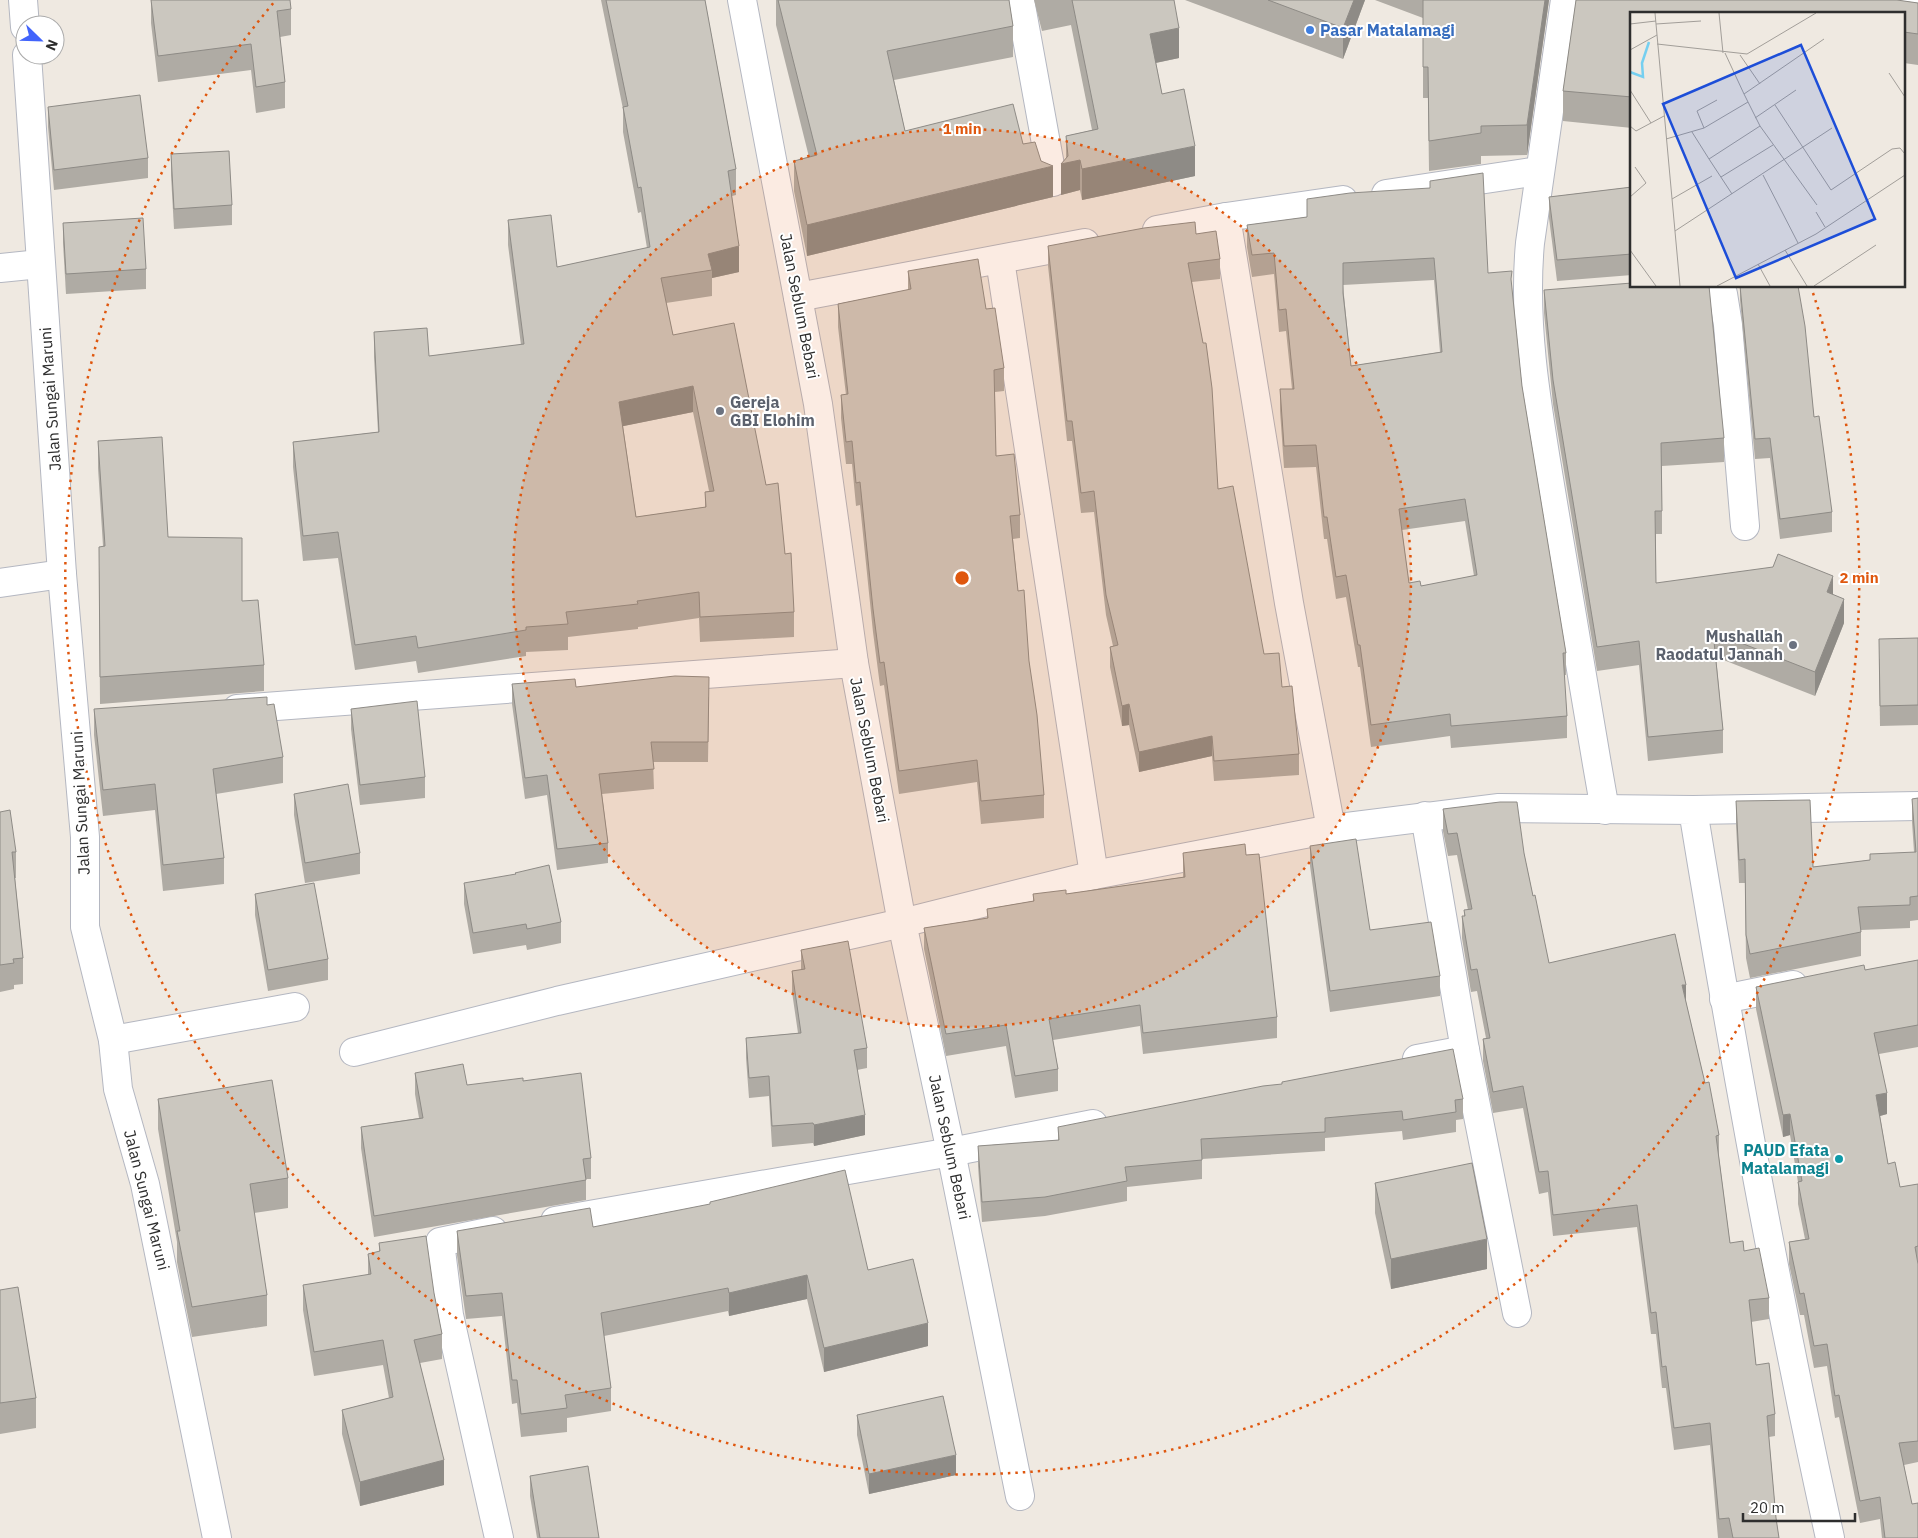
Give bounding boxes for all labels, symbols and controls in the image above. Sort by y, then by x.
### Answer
inset map [1630,12,1906,288]
north arrow [15,15,65,65]
place label: Pasar Matalamagi [1320,20,1455,40]
marker: Pasar Matalamagi [1304,24,1316,36]
text: N [42,37,62,53]
text: 1 min [942,119,982,138]
street label: Jalan Seblum Bebari [776,231,824,381]
street label: Jalan Sungai Maruni [35,326,65,472]
place label: Gereja GBI Elohim [730,392,815,430]
marker: Gereja GBI Elohim [714,405,726,417]
text: 2 min [1839,568,1879,587]
centre of rings [953,569,971,587]
place label: Mushallah Raodatul Jannah [1655,626,1783,664]
marker: Mushallah Raodatul Jannah [1787,639,1799,651]
street label: Jalan Seblum Bebari [846,675,894,825]
street label: Jalan Sungai Maruni [66,730,94,876]
street label: Jalan Seblum Bebari [925,1073,975,1221]
street label: Jalan Sungai Maruni [120,1128,174,1272]
place label: PAUD Efata Matalamagi [1741,1140,1829,1178]
marker: PAUD Efata Matalamagi [1833,1153,1845,1165]
scale bar [1743,1490,1856,1522]
text: 20 m [1750,1498,1785,1517]

